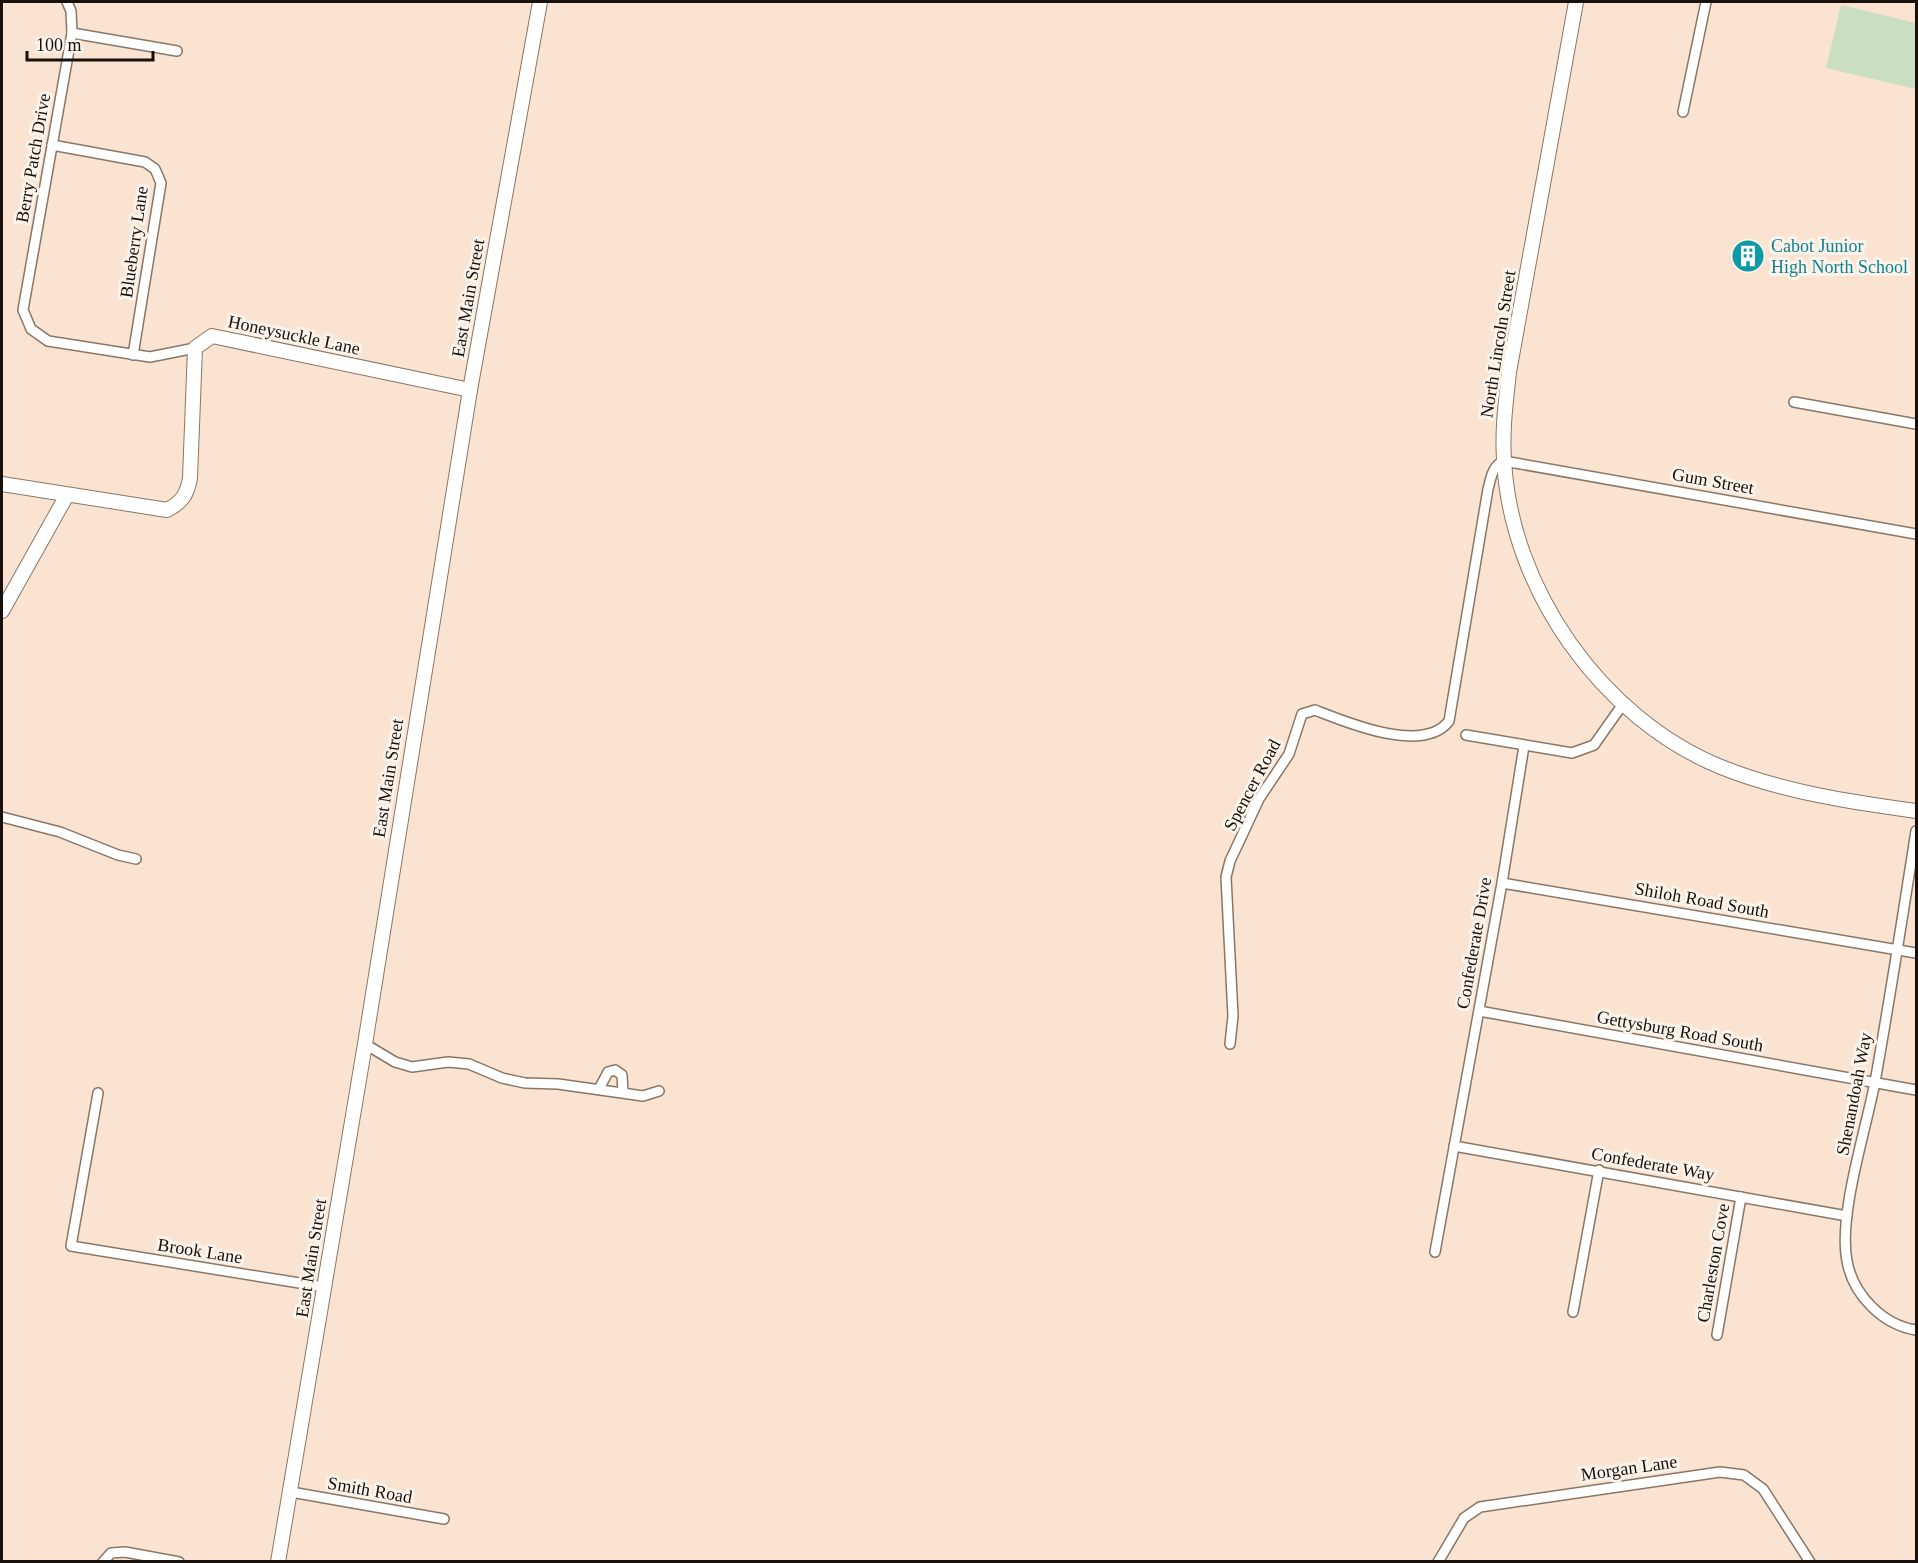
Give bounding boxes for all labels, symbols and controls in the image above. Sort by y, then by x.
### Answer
scale bar [27,24,153,62]
text: 100 m [36,35,82,55]
street label: Berry Patch Drive [12,92,54,224]
street label: Blueberry Lane [116,185,152,299]
place label: Cabot Junior High North School [1771,236,1908,277]
street label: East Main Street [448,237,488,359]
building icon: Cabot Junior High North School [1730,238,1766,274]
street label: North Lincoln Street [1476,269,1520,419]
street label: Honeysuckle Lane [226,311,362,359]
street label: Gum Street [1671,464,1755,498]
street label: East Main Street [369,717,407,839]
street label: Spencer Road [1220,736,1284,834]
street label: Confederate Drive [1453,876,1495,1010]
street label: Shiloh Road South [1633,878,1771,922]
street label: Gettysburg Road South [1595,1007,1765,1055]
street label: Shenandoah Way [1832,1031,1876,1157]
street label: Confederate Way [1590,1143,1716,1185]
street label: East Main Street [292,1197,330,1319]
street label: Charleston Cove [1693,1202,1733,1324]
street label: Brook Lane [156,1234,244,1268]
street label: Morgan Lane [1580,1451,1678,1485]
street label: Smith Road [326,1473,414,1507]

